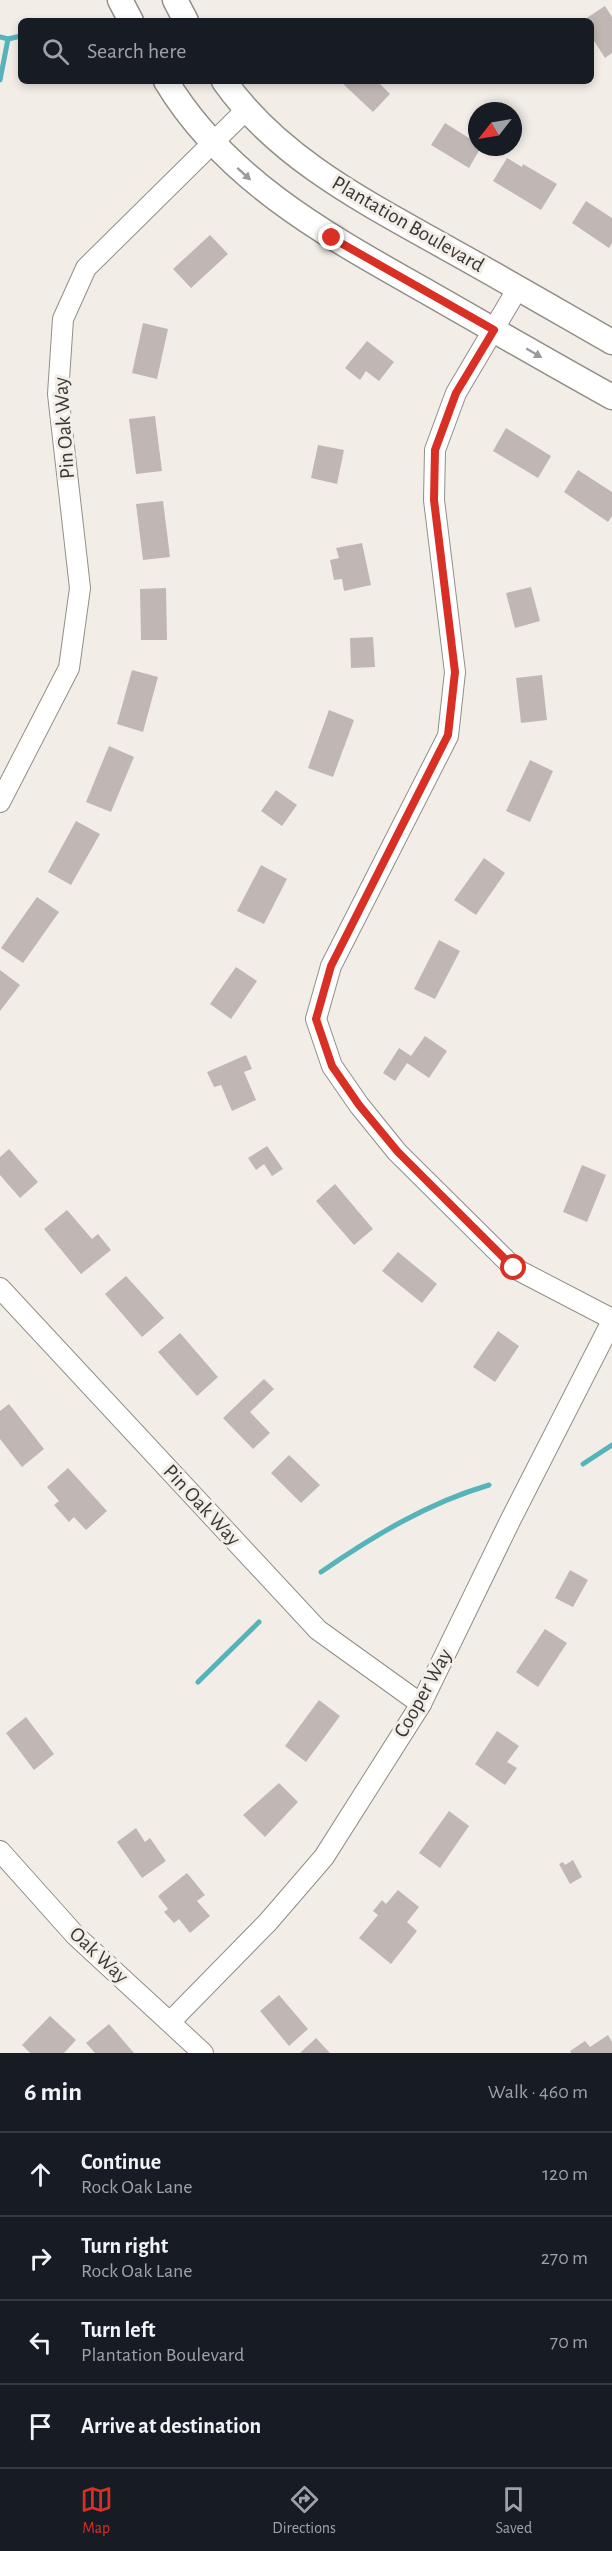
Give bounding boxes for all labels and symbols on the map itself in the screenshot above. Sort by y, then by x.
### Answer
north arrow [468,102,522,156]
one-way arrow [236,167,251,180]
street label: Plantation Boulevard [328,172,488,276]
route end [318,224,344,250]
one-way arrow [526,348,543,358]
street label: Pin Oak Way [50,376,78,480]
route start [500,1254,526,1280]
street label: Pin Oak Way [159,1460,245,1550]
street label: Cooper Way [390,1645,456,1741]
street label: Oak Way [65,1923,133,1987]

